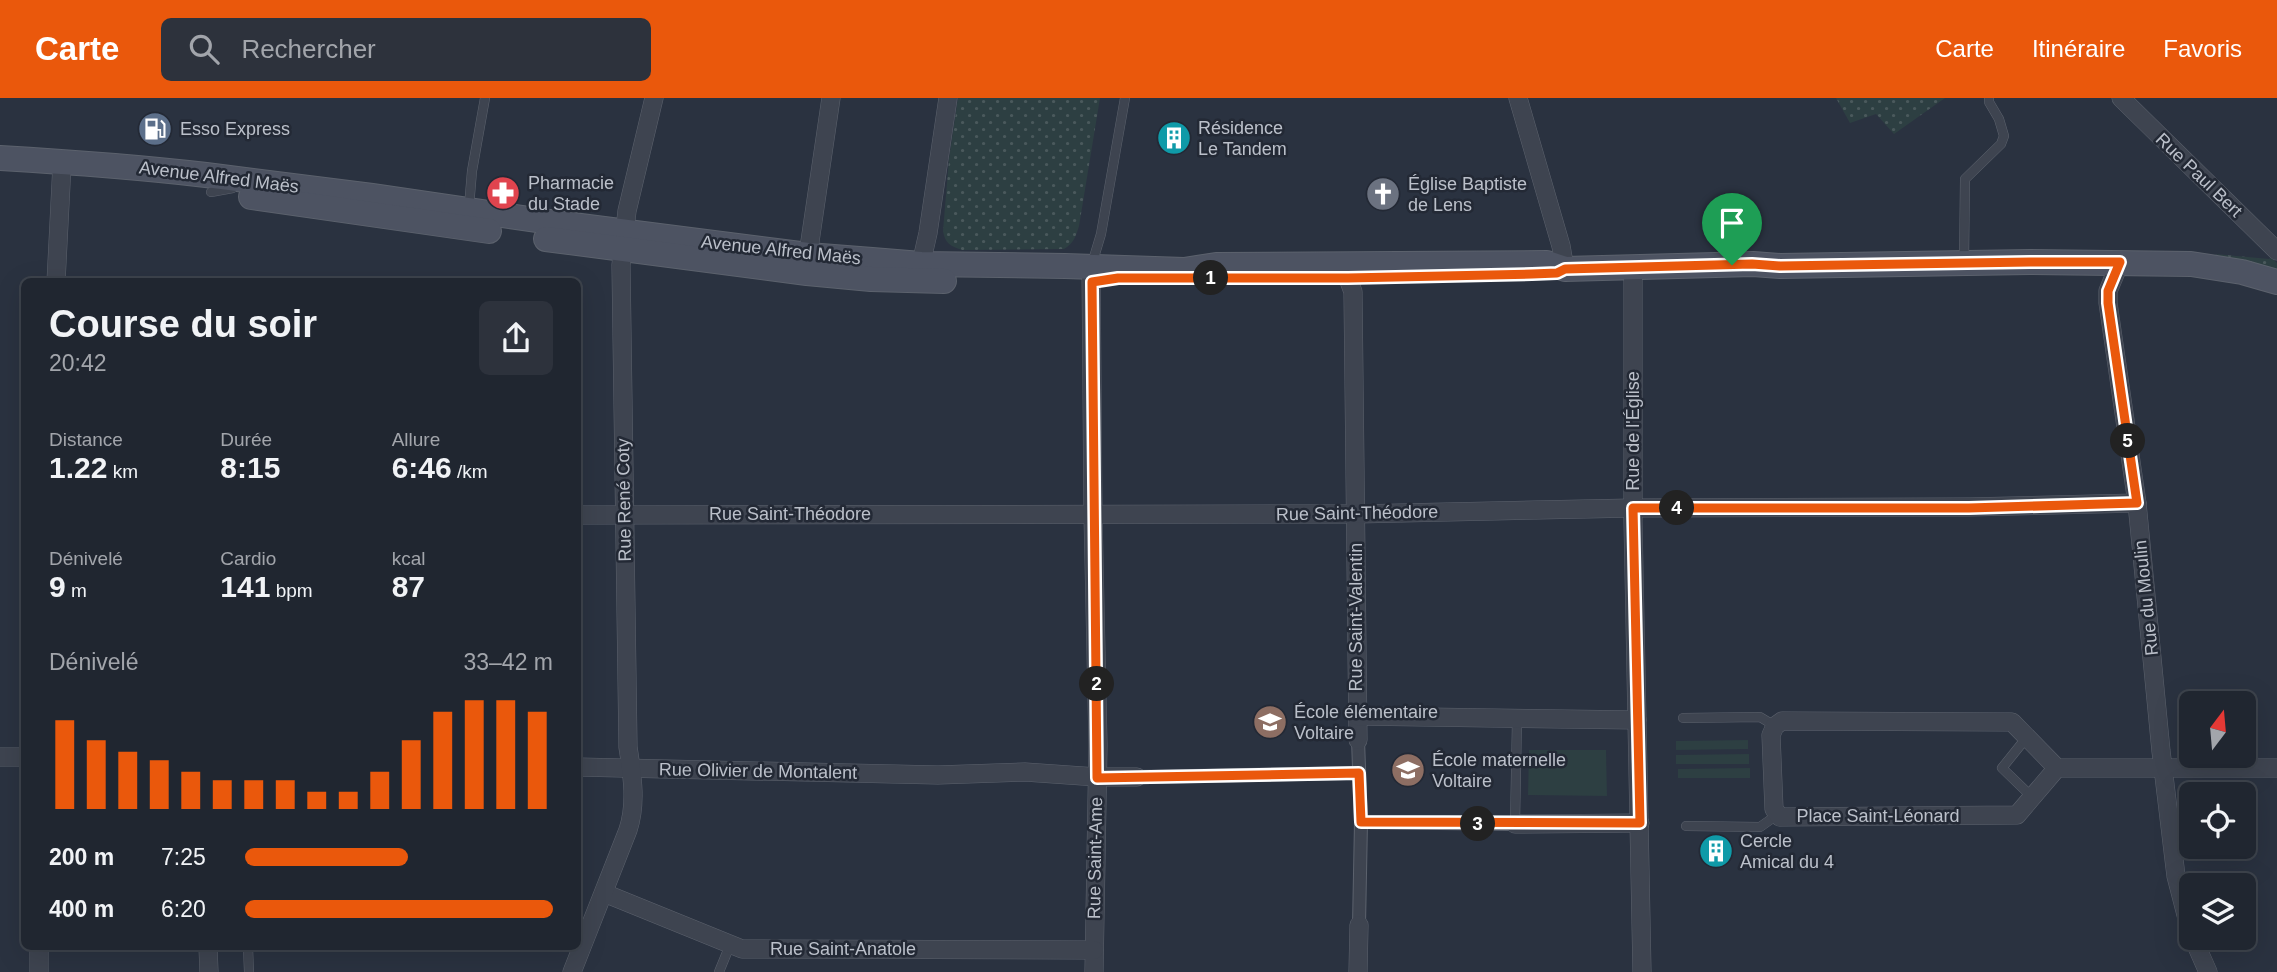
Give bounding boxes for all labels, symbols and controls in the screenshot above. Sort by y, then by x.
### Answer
search box [161,18,651,81]
text: Carte [35,30,119,67]
icon: search [185,30,223,68]
text: Rechercher [241,34,376,64]
text: Carte [1935,35,1994,62]
text: Itinéraire [2032,35,2125,62]
text: Favoris [2163,35,2242,62]
fuel station icon: Esso Express [136,110,174,148]
place label: Résidence Le Tandem [1198,118,1287,159]
place label: Esso Express [180,119,290,139]
building icon: Résidence Le Tandem [1155,119,1193,157]
street label: Rue Paul Bert [2152,129,2246,221]
street label: Avenue Alfred Maës [138,157,300,197]
place label: Pharmacie du Stade [528,173,614,214]
pharmacy icon: Pharmacie du Stade [484,174,522,212]
place label: Église Baptiste de Lens [1408,174,1527,215]
church icon: Église Baptiste de Lens [1364,175,1402,213]
pin [1702,193,1762,265]
icon: arrive [1713,204,1751,242]
street label: Avenue Alfred Maës [700,232,862,268]
pin: 1 [1194,260,1228,296]
text: 1 [1205,267,1216,288]
button: share [479,301,553,375]
text: Course du soir [49,303,317,345]
text: 20:42 [49,350,107,376]
street label: Rue de l'Église [1623,371,1643,491]
pin: 5 [2110,424,2146,458]
text: Distance [49,429,123,450]
text: Durée [220,429,272,450]
text: Allure [392,429,440,450]
text: 5 [2122,430,2133,451]
street label: Rue René Coty [613,438,635,562]
text: 1.22 [49,451,107,484]
text: 8:15 [220,451,280,484]
text: 6:46 [392,451,452,484]
text: km [107,461,138,482]
text: /km [452,461,488,482]
pin: 4 [1660,490,1694,526]
text: 4 [1671,497,1682,518]
street label: Rue Saint-Théodore [1276,502,1438,524]
street label: Rue Saint-Théodore [709,504,871,524]
street label: Rue du Moulin [2130,539,2162,657]
street label: Rue Saint-Valentin [1346,543,1366,691]
text: Dénivelé [49,548,123,569]
text: Cardio [220,548,276,569]
text: kcal [392,548,425,569]
text: 9 [49,570,66,603]
text: 141 [220,570,270,603]
text: 87 [392,570,425,603]
text: m [66,580,87,601]
text: bpm [270,580,313,601]
text: Dénivelé [49,649,139,675]
text: 33–42 m [463,649,553,675]
pin: 2 [1080,666,1114,702]
text: 2 [1091,673,1102,694]
north arrow [2179,691,2256,768]
map controls [2179,691,2256,950]
place label: École élémentaire Voltaire [1294,702,1438,743]
school or university icon: École élémentaire Voltaire [1251,703,1289,741]
place label: École maternelle Voltaire [1432,750,1566,791]
school or university icon: École maternelle Voltaire [1389,751,1427,789]
street label: Rue Olivier de Montalent [659,759,857,783]
button: locate [2179,782,2256,859]
street label: Rue Saint-Ame [1084,797,1106,919]
pin: 3 [1460,806,1496,842]
street label: Place Saint-Léonard [1796,806,1960,826]
text: 3 [1472,813,1483,834]
place label: Cercle Amical du 4 [1740,831,1834,872]
building icon: Cercle Amical du 4 [1697,832,1735,870]
text: 200 m [49,844,114,870]
text: 7:25 [161,844,206,870]
button: layers [2179,873,2256,950]
text: 400 m [49,896,114,922]
text: 6:20 [161,896,206,922]
street label: Rue Saint-Anatole [770,939,916,959]

